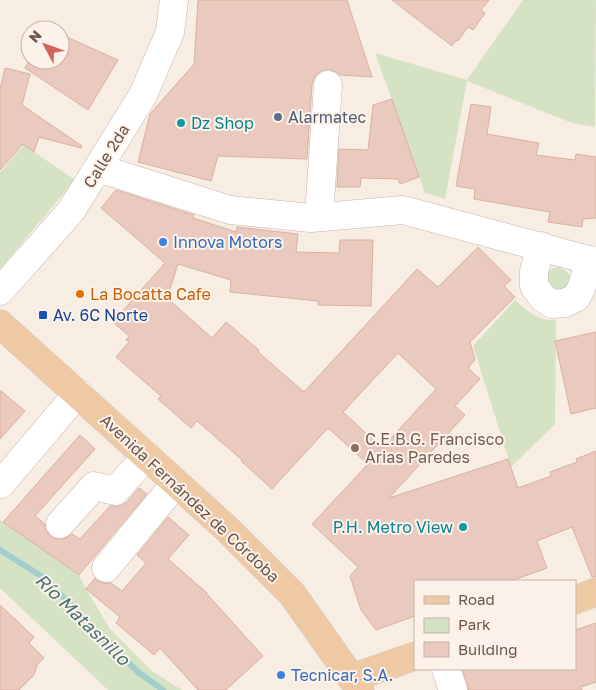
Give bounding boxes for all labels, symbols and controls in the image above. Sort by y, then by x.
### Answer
north arrow [20,20,70,70]
text: N [25,27,45,46]
place label: Alarmatec [288,107,367,127]
marker: Alarmatec [272,111,284,123]
place label: Dz Shop [191,113,254,133]
marker: Dz Shop [175,117,187,129]
street label: Calle 2da [79,120,133,192]
place label: Innova Motors [173,232,283,252]
marker: Innova Motors [157,236,169,248]
place label: La Bocatta Cafe [90,284,211,304]
marker: La Bocatta Cafe [74,288,86,300]
place label: Av. 6C Norte [53,305,148,325]
marker: Av. 6C Norte [37,309,49,321]
street label: Avenida Fernández de Córdoba [96,410,284,586]
place label: C.E.B.G. Francisco Arias Paredes [365,429,504,467]
marker: C.E.B.G. Francisco Arias Paredes [349,442,361,454]
place label: P.H. Metro View [333,517,453,537]
marker: P.H. Metro View [457,521,469,533]
water label: Río Matasnillo [31,568,136,670]
legend [414,580,576,670]
text: Road [458,590,495,608]
text: Park [458,615,491,633]
text: Building [458,640,518,658]
place label: Tecnicar, S.A. [291,665,393,685]
marker: Tecnicar, S.A. [275,669,287,681]

